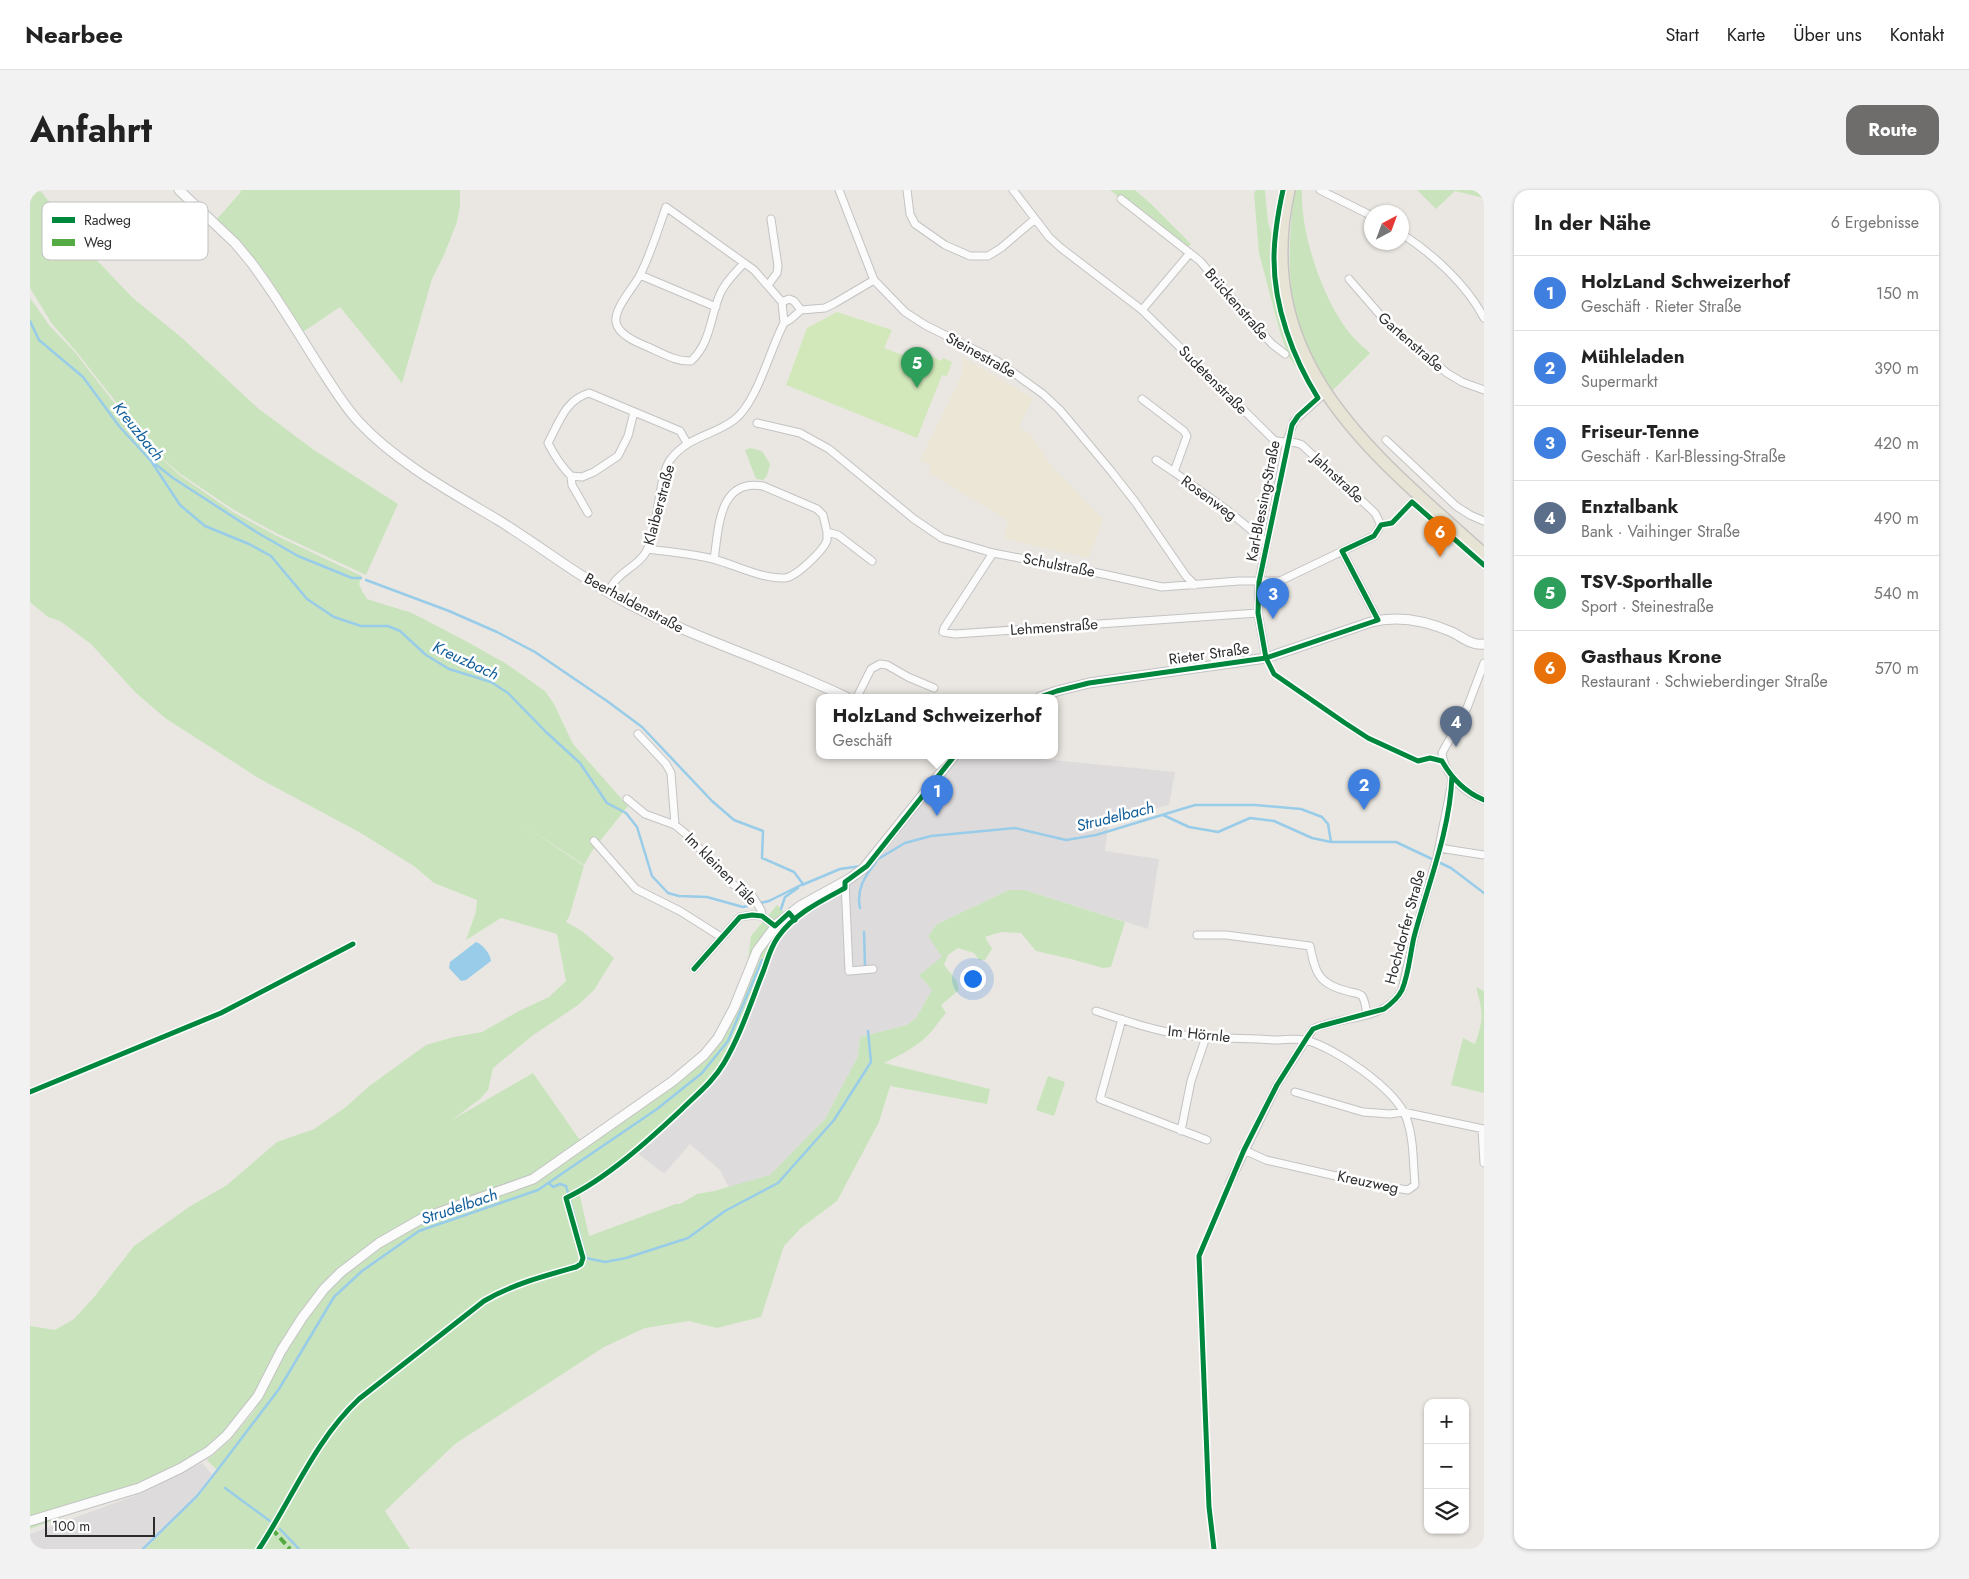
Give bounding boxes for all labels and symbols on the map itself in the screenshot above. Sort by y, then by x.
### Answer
legend [42,202,208,260]
north arrow [1364,205,1409,250]
text: Radweg [84,210,131,230]
text: Weg [84,232,112,252]
street label: Brückenstraße [1200,263,1275,345]
street label: Gartenstraße [1373,307,1449,377]
street label: Steinestraße [942,327,1020,383]
street label: Sudetenstraße [1173,340,1253,420]
pin: 5 [901,347,933,388]
water label: Kreuzbach [108,397,170,466]
street label: Karl-Blessing-Straße [1240,438,1286,563]
street label: Jahnstraße [1305,447,1369,508]
street label: Klaiberstraße [638,462,680,548]
street label: Rosenweg [1176,470,1242,526]
pin: 6 [1424,516,1456,557]
street label: Schulstraße [1021,547,1097,583]
street label: Beerhaldenstraße [580,567,688,639]
pin: 3 [1257,578,1289,619]
street label: Lehmenstraße [1009,613,1099,641]
water label: Kreuzbach [429,635,503,686]
street label: Rieter Straße [1167,637,1251,671]
pin: 4 [1440,706,1472,747]
pin: 2 [1348,769,1380,810]
pin: 1 [921,775,953,816]
water label: Strudelbach [1074,796,1156,837]
street label: Im kleinen Täle [680,828,763,911]
street label: Hochdorfer Straße [1379,867,1431,987]
your location [960,966,986,992]
street label: Im Hörnle [1167,1020,1232,1048]
street label: Kreuzweg [1335,1165,1401,1199]
water label: Strudelbach [418,1183,500,1230]
scale bar [45,1514,155,1537]

